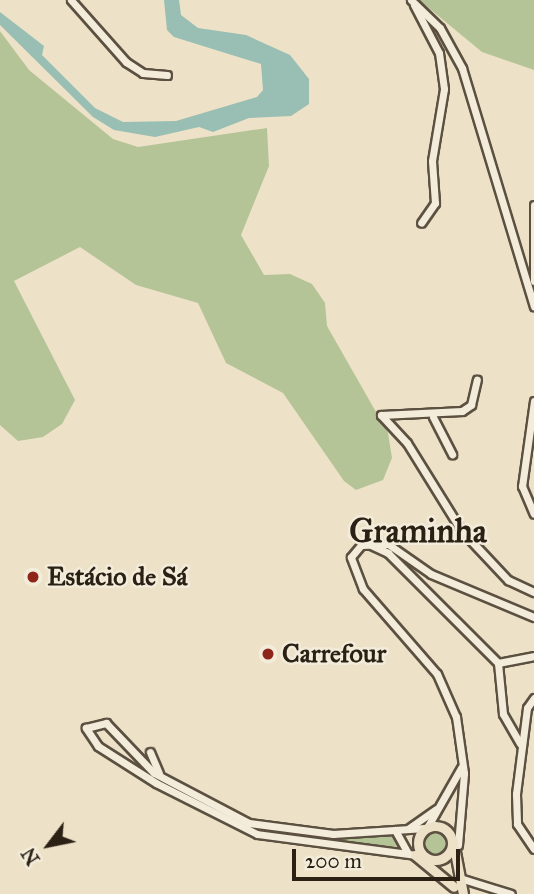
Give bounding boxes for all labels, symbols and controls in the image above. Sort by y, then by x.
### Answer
district label: Graminha [349,512,487,552]
place label: Estácio de Sá [47,561,188,593]
marker: Estácio de Sá [25,569,41,585]
place label: Carrefour [282,638,386,670]
marker: Carrefour [260,646,276,662]
north arrow [14,810,84,880]
scale bar [296,834,464,878]
text: N [17,843,45,869]
text: 200 m [305,848,362,874]

